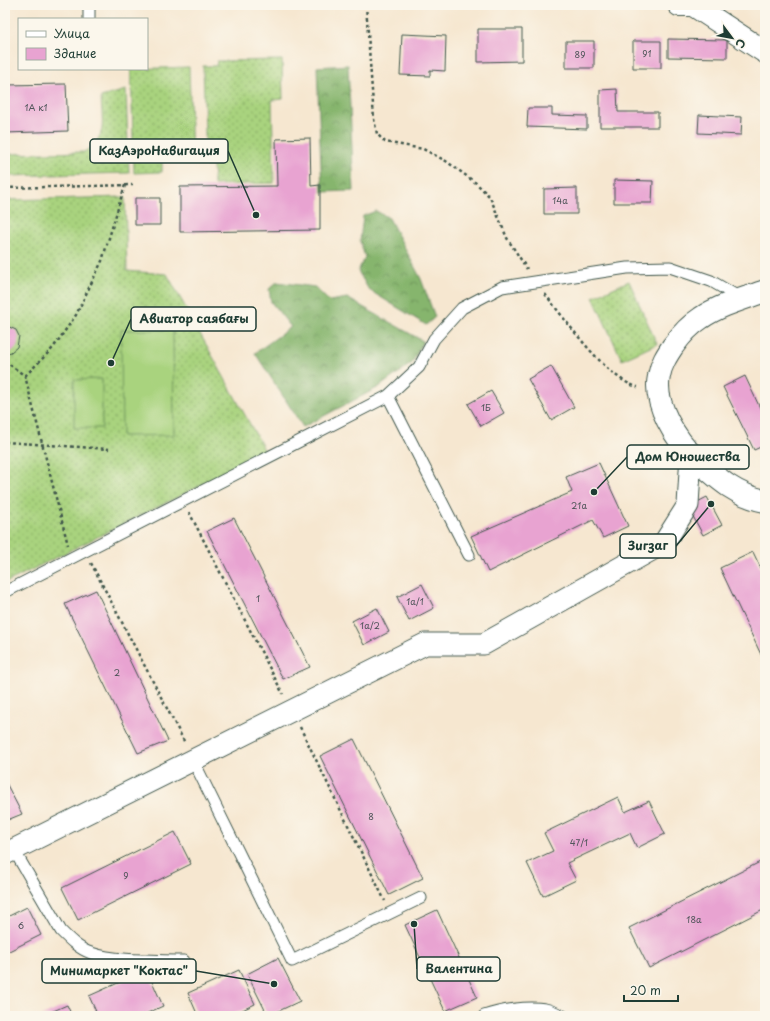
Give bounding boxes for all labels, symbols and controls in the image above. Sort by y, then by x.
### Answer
legend [18,18,148,70]
north arrow [712,18,752,58]
text: Улица [54,24,90,42]
text: С [732,36,750,52]
text: Здание [54,44,96,62]
house number: 91 [642,46,652,60]
house number: 89 [575,47,585,61]
house number: 1А к1 [24,100,48,114]
callout: КазАэроНавигация [90,139,228,163]
text: КазАэроНавигация [98,141,220,159]
house number: 14а [552,193,568,207]
callout: Авиатор саябағы [131,307,256,331]
text: Авиатор саябағы [139,309,249,327]
house number: 1Б [481,400,491,414]
callout: Дом Юношества [627,445,749,469]
text: Дом Юношества [635,447,741,465]
house number: 21а [571,498,587,512]
callout: Зигзаг [620,534,676,558]
text: Зигзаг [627,536,668,554]
house number: 1 [256,591,260,605]
house number: 1а/1 [406,594,424,608]
house number: 1а/2 [360,618,380,632]
house number: 2 [114,665,120,679]
house number: 8 [368,809,374,823]
house number: 47/1 [570,835,588,849]
house number: 9 [123,868,129,882]
house number: 18а [686,912,702,926]
house number: 6 [18,918,24,932]
callout: Валентина [417,957,500,981]
callout: Минимаркет "Коктас" [42,959,196,983]
text: Валентина [425,959,493,977]
text: Минимаркет "Коктас" [50,961,188,979]
scale bar [624,977,678,1003]
text: 20 m [630,981,661,999]

